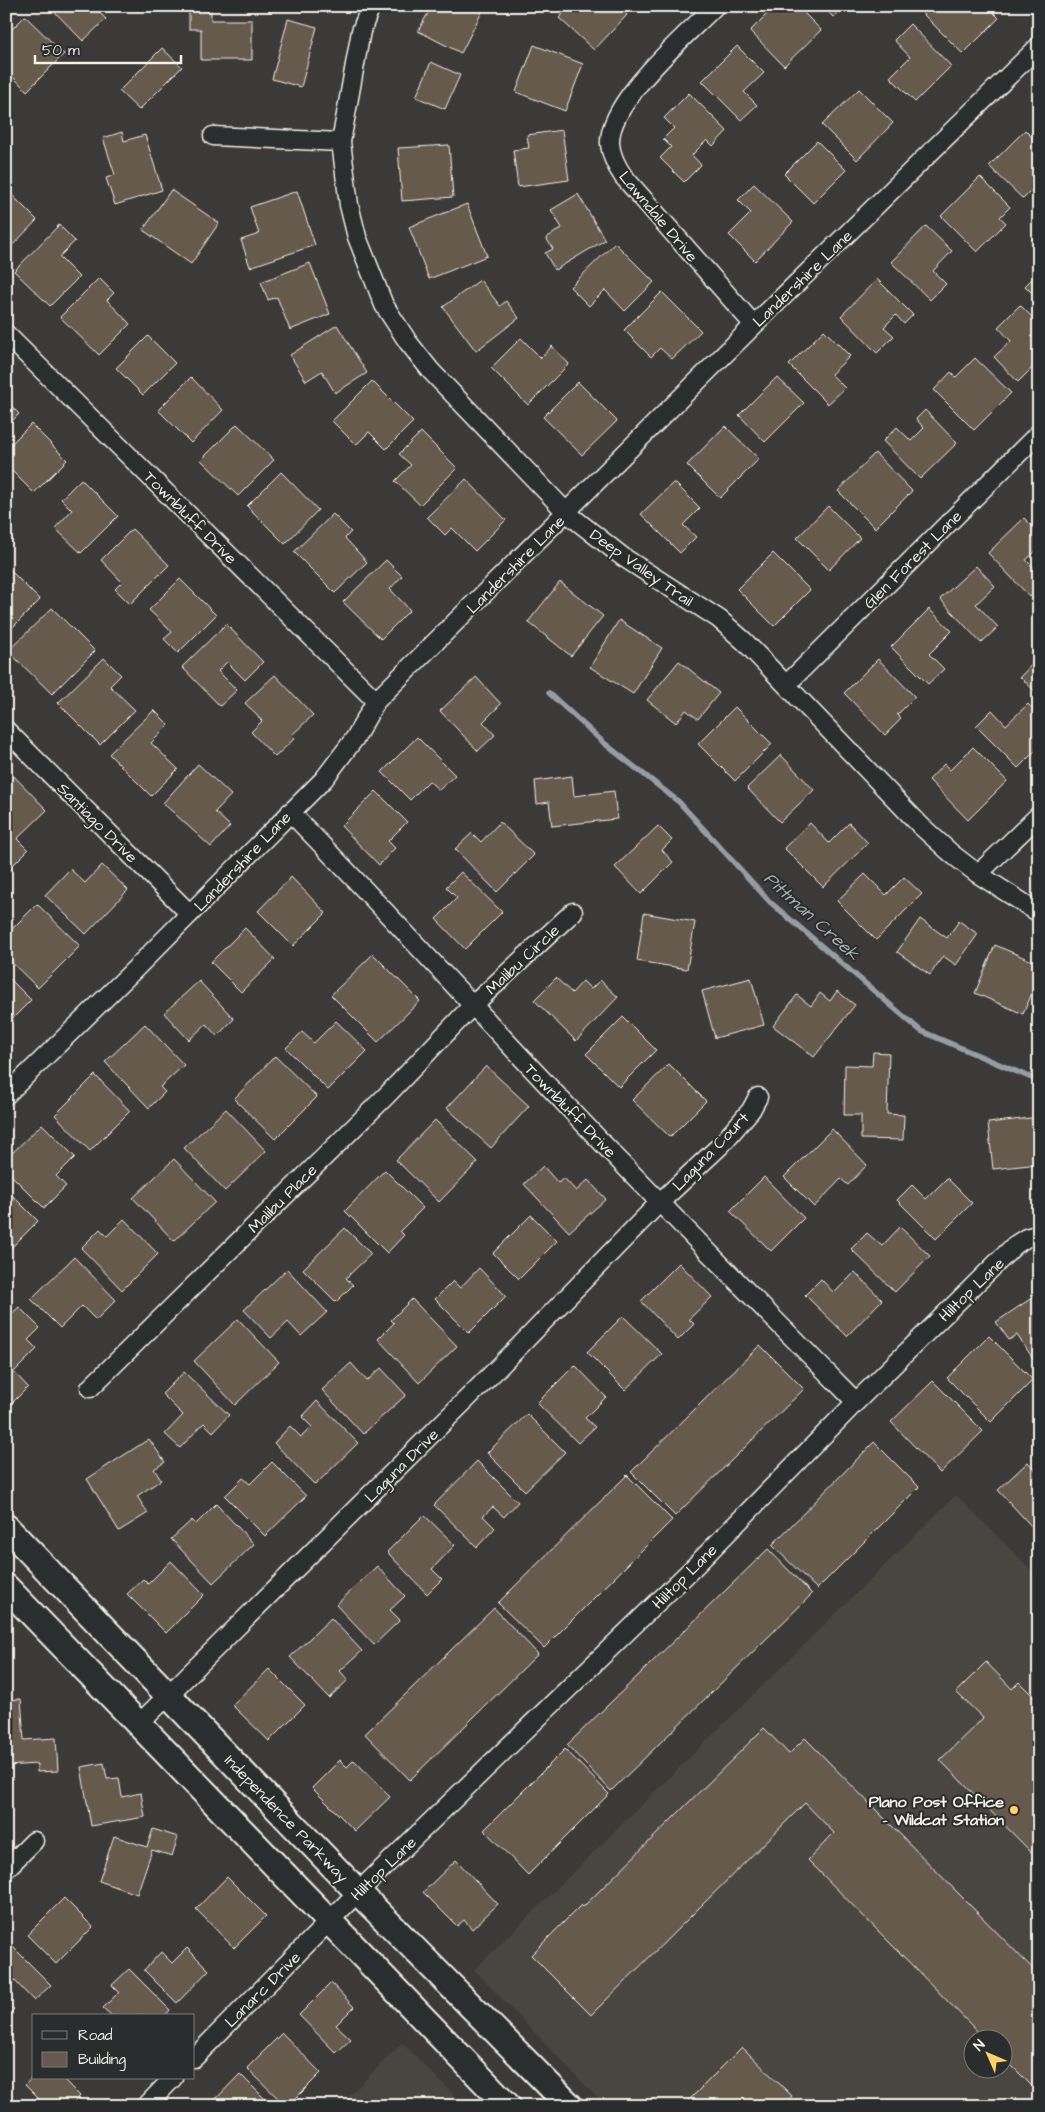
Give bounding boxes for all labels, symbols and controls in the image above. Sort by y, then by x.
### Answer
scale bar [35,32,181,64]
text: 50 m [42,40,80,61]
street label: Lawndale Drive [614,166,703,267]
street label: Landershire Lane [748,225,858,332]
street label: Townbluff Drive [139,466,242,569]
street label: Glen Forest Lane [859,505,967,614]
street label: Landershire Lane [462,510,570,619]
street label: Deep Valley Trail [585,524,698,613]
street label: Santiago Drive [51,778,143,869]
street label: Landershire Lane [189,807,296,916]
water label: Pittman Creek [758,866,866,967]
street label: Malibu Circle [481,919,565,1000]
street label: Townbluff Drive [519,1059,621,1163]
street label: Laguna Court [667,1107,755,1197]
street label: Malibu Place [243,1159,322,1238]
street label: Hilltop Lane [934,1252,1010,1327]
street label: Laguna Drive [360,1423,445,1508]
street label: Hilltop Lane [647,1539,722,1614]
street label: Independence Parkway [219,1750,353,1888]
place label: Plano Post Office - Wildcat Station [869,1791,1004,1831]
marker: Plano Post Office - Wildcat Station [1008,1804,1020,1816]
street label: Hilltop Lane [346,1831,422,1906]
street label: Lanarc Drive [220,1947,306,2033]
legend [32,2014,195,2080]
text: Road [78,2025,113,2046]
north arrow [962,2030,1012,2080]
text: N [969,2035,990,2056]
text: Building [78,2049,126,2071]

